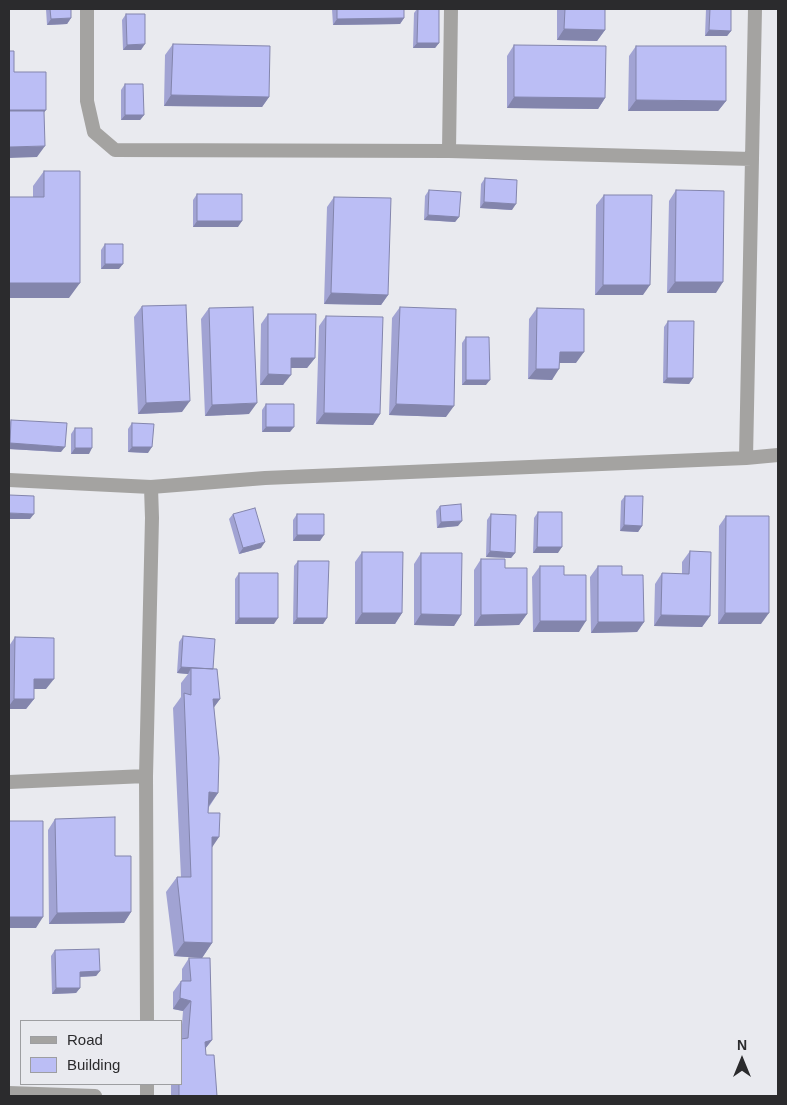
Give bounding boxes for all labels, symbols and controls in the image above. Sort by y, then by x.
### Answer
legend [20,1020,182,1085]
text: Road [67,1031,103,1048]
north arrow [717,1035,767,1085]
text: N [737,1037,747,1053]
text: Building [67,1056,120,1073]

